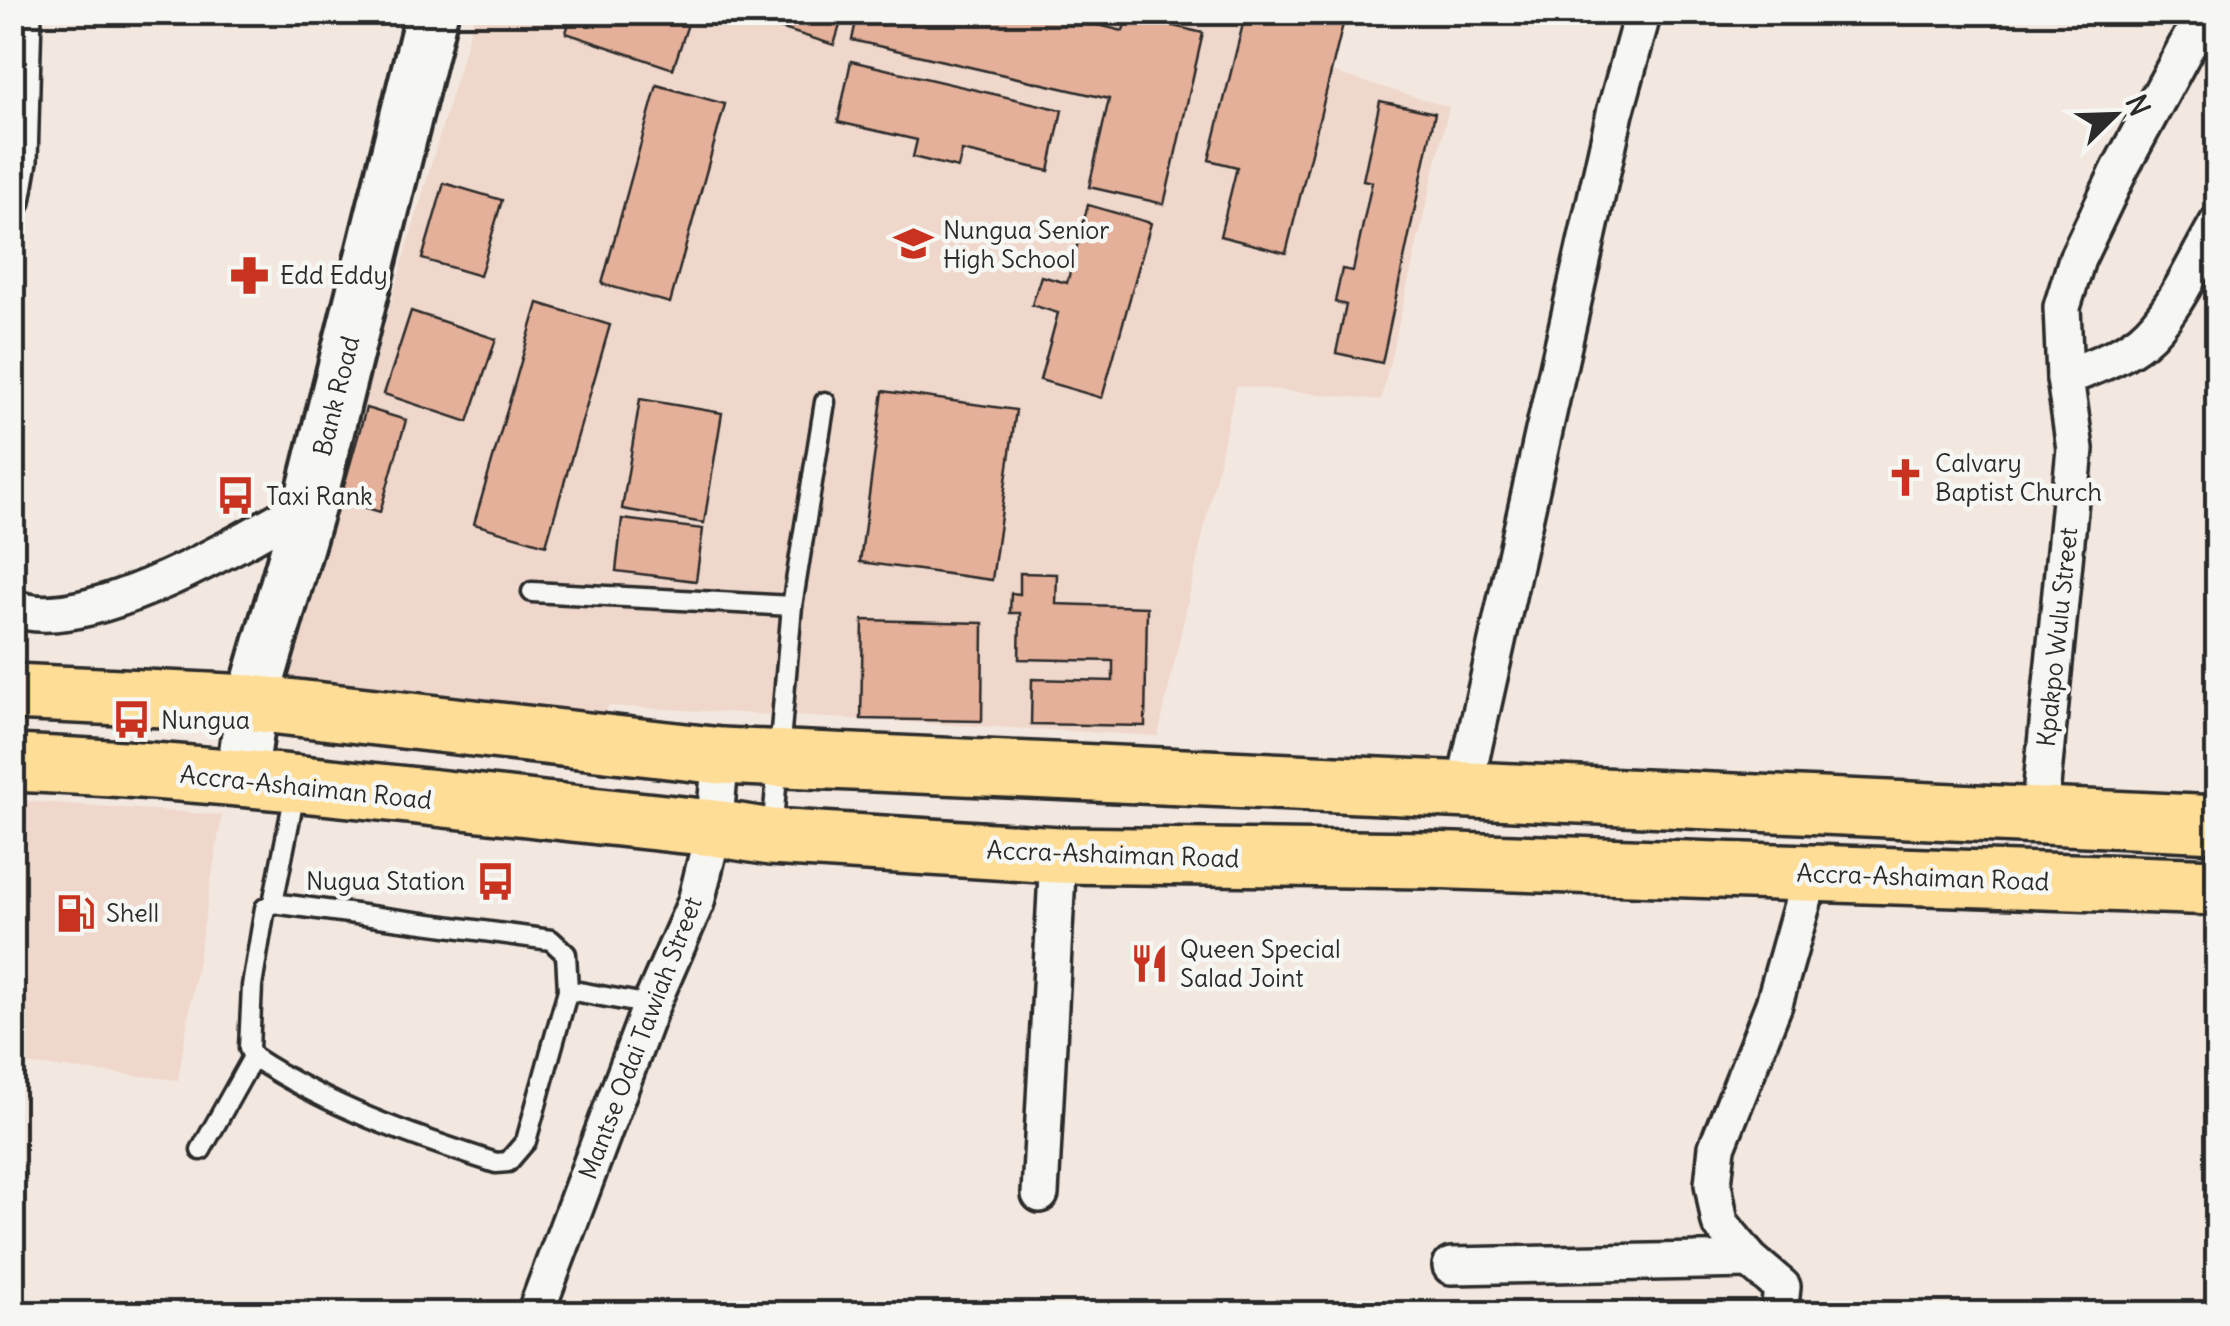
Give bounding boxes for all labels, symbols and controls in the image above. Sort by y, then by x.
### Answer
north arrow [2065,65,2165,165]
text: N [2118,89,2158,121]
place label: Nungua Senior High School [943,214,1110,275]
school or university icon: Nungua Senior High School [892,223,934,265]
pharmacy icon: Edd Eddy [229,254,271,296]
place label: Edd Eddy [280,259,388,291]
street label: Bank Road [306,333,366,459]
place label: Calvary Baptist Church [1935,447,2102,508]
church icon: Calvary Baptist Church [1884,456,1926,498]
bus stop icon: Taxi Rank [215,475,257,517]
place label: Taxi Rank [266,480,373,512]
street label: Kpakpo Wulu Street [2030,526,2084,748]
bus stop icon: Nungua [110,699,152,741]
place label: Nungua [161,704,250,736]
street label: Accra-Ashaiman Road [179,758,433,816]
street label: Accra-Ashaiman Road [986,834,1240,874]
street label: Accra-Ashaiman Road [1796,857,2050,897]
bus stop icon: Nugua Station [474,860,516,902]
place label: Nugua Station [306,865,465,897]
fuel station icon: Shell [55,892,97,934]
street label: Mantse Odai Tawiah Street [571,892,709,1184]
place label: Shell [106,897,159,929]
place label: Queen Special Salad Joint [1180,933,1341,994]
restaurant icon: Queen Special Salad Joint [1129,942,1171,984]

